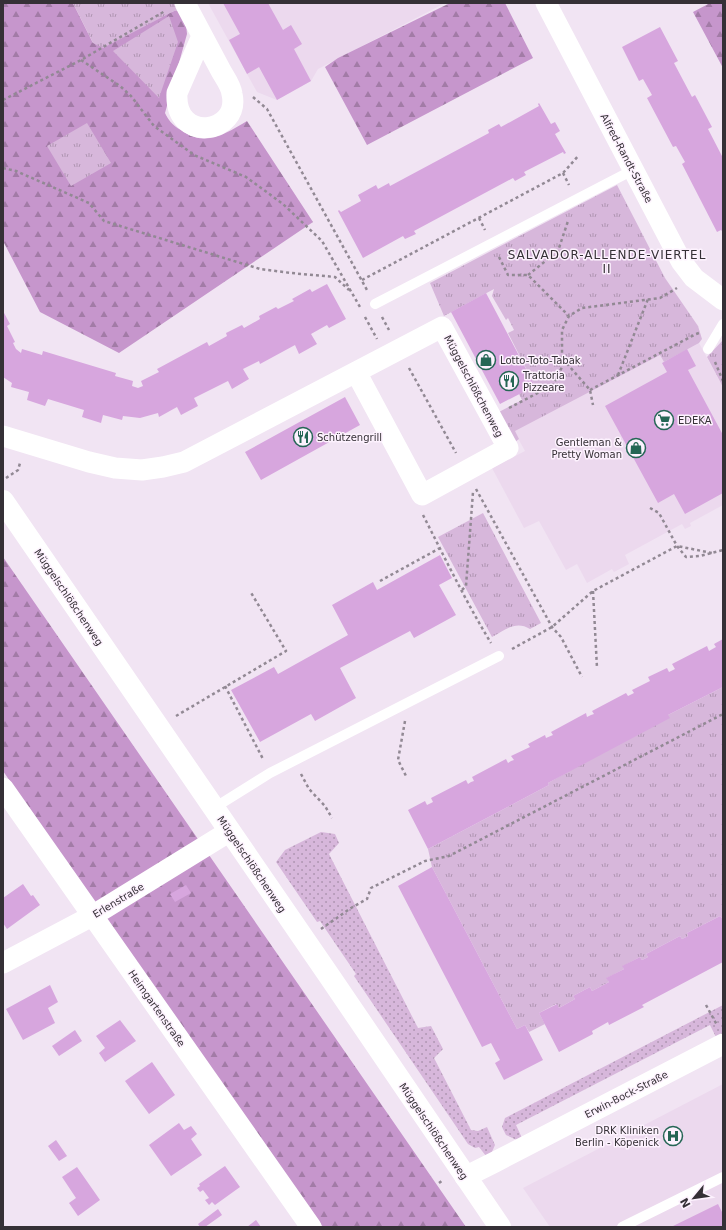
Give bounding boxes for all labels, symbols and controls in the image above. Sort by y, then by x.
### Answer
street label: Alfred-Randt-Straße [598,112,655,205]
district label: SALVADOR-ALLENDE-VIERTEL II [508,248,706,276]
street label: Müggelschlößchenweg [442,333,505,439]
shop icon: Lotto-Toto-Tabak [475,349,497,371]
place label: Lotto-Toto-Tabak [500,355,581,366]
restaurant icon: Trattoria Pizzeare [498,370,520,392]
place label: Trattoria Pizzeare [522,370,565,393]
supermarket icon: EDEKA [653,409,675,431]
place label: EDEKA [678,415,712,426]
restaurant icon: Schützengrill [292,426,314,448]
place label: Schützengrill [317,432,382,443]
place label: Gentleman & Pretty Woman [552,437,622,460]
shop icon: Gentleman & Pretty Woman [625,437,647,459]
street label: Müggelschlößchenweg [32,547,105,648]
street label: Müggelschlößchenweg [215,814,288,915]
street label: Erlenstraße [91,881,146,920]
street label: Heimgartenstraße [126,968,187,1049]
street label: Erwin-Bock-Straße [583,1069,670,1120]
street label: Müggelschlößchenweg [397,1081,470,1182]
place label: DRK Kliniken Berlin - Köpenick [575,1125,659,1148]
hospital icon: DRK Kliniken Berlin - Köpenick [662,1125,684,1147]
north arrow [674,1178,714,1218]
text: N [678,1195,694,1210]

